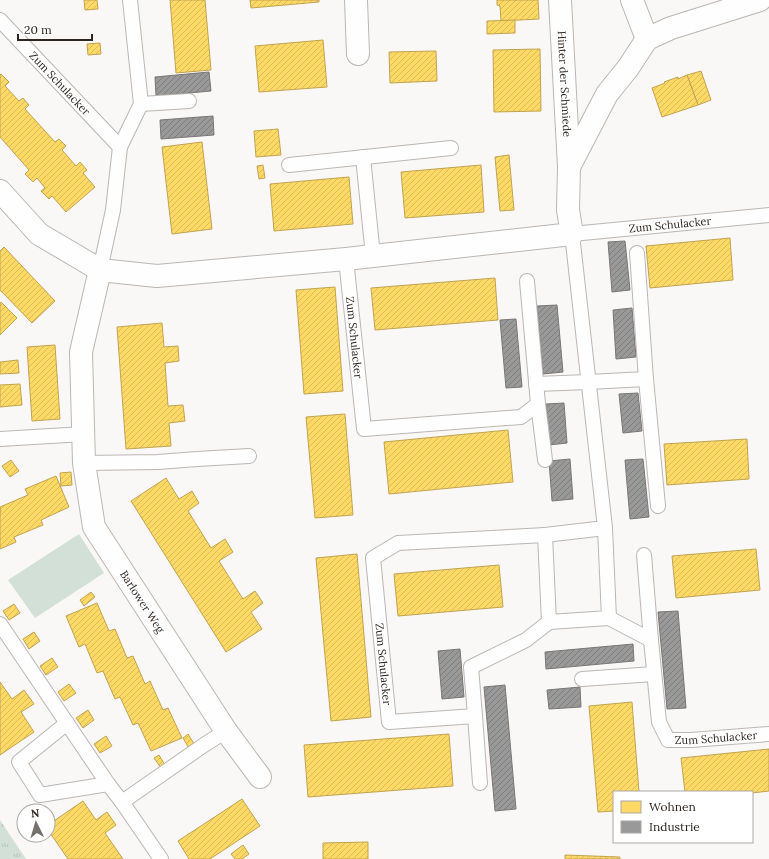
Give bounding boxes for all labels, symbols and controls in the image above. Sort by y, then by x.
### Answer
scale bar [18,16,92,42]
text: 20 m [24,22,52,37]
street label: Hinter der Schmiede [555,30,574,137]
street label: Zum Schulacker [26,48,93,118]
street label: Zum Schulacker [628,214,712,235]
street label: Zum Schulacker [343,296,366,380]
street label: Barlower Weg [117,568,168,636]
street label: Zum Schulacker [372,622,394,706]
street label: Zum Schulacker [675,728,758,747]
legend [613,791,753,843]
text: Wohnen [649,799,696,814]
north arrow [16,803,56,843]
text: N [30,806,40,820]
text: Industrie [649,819,700,834]

